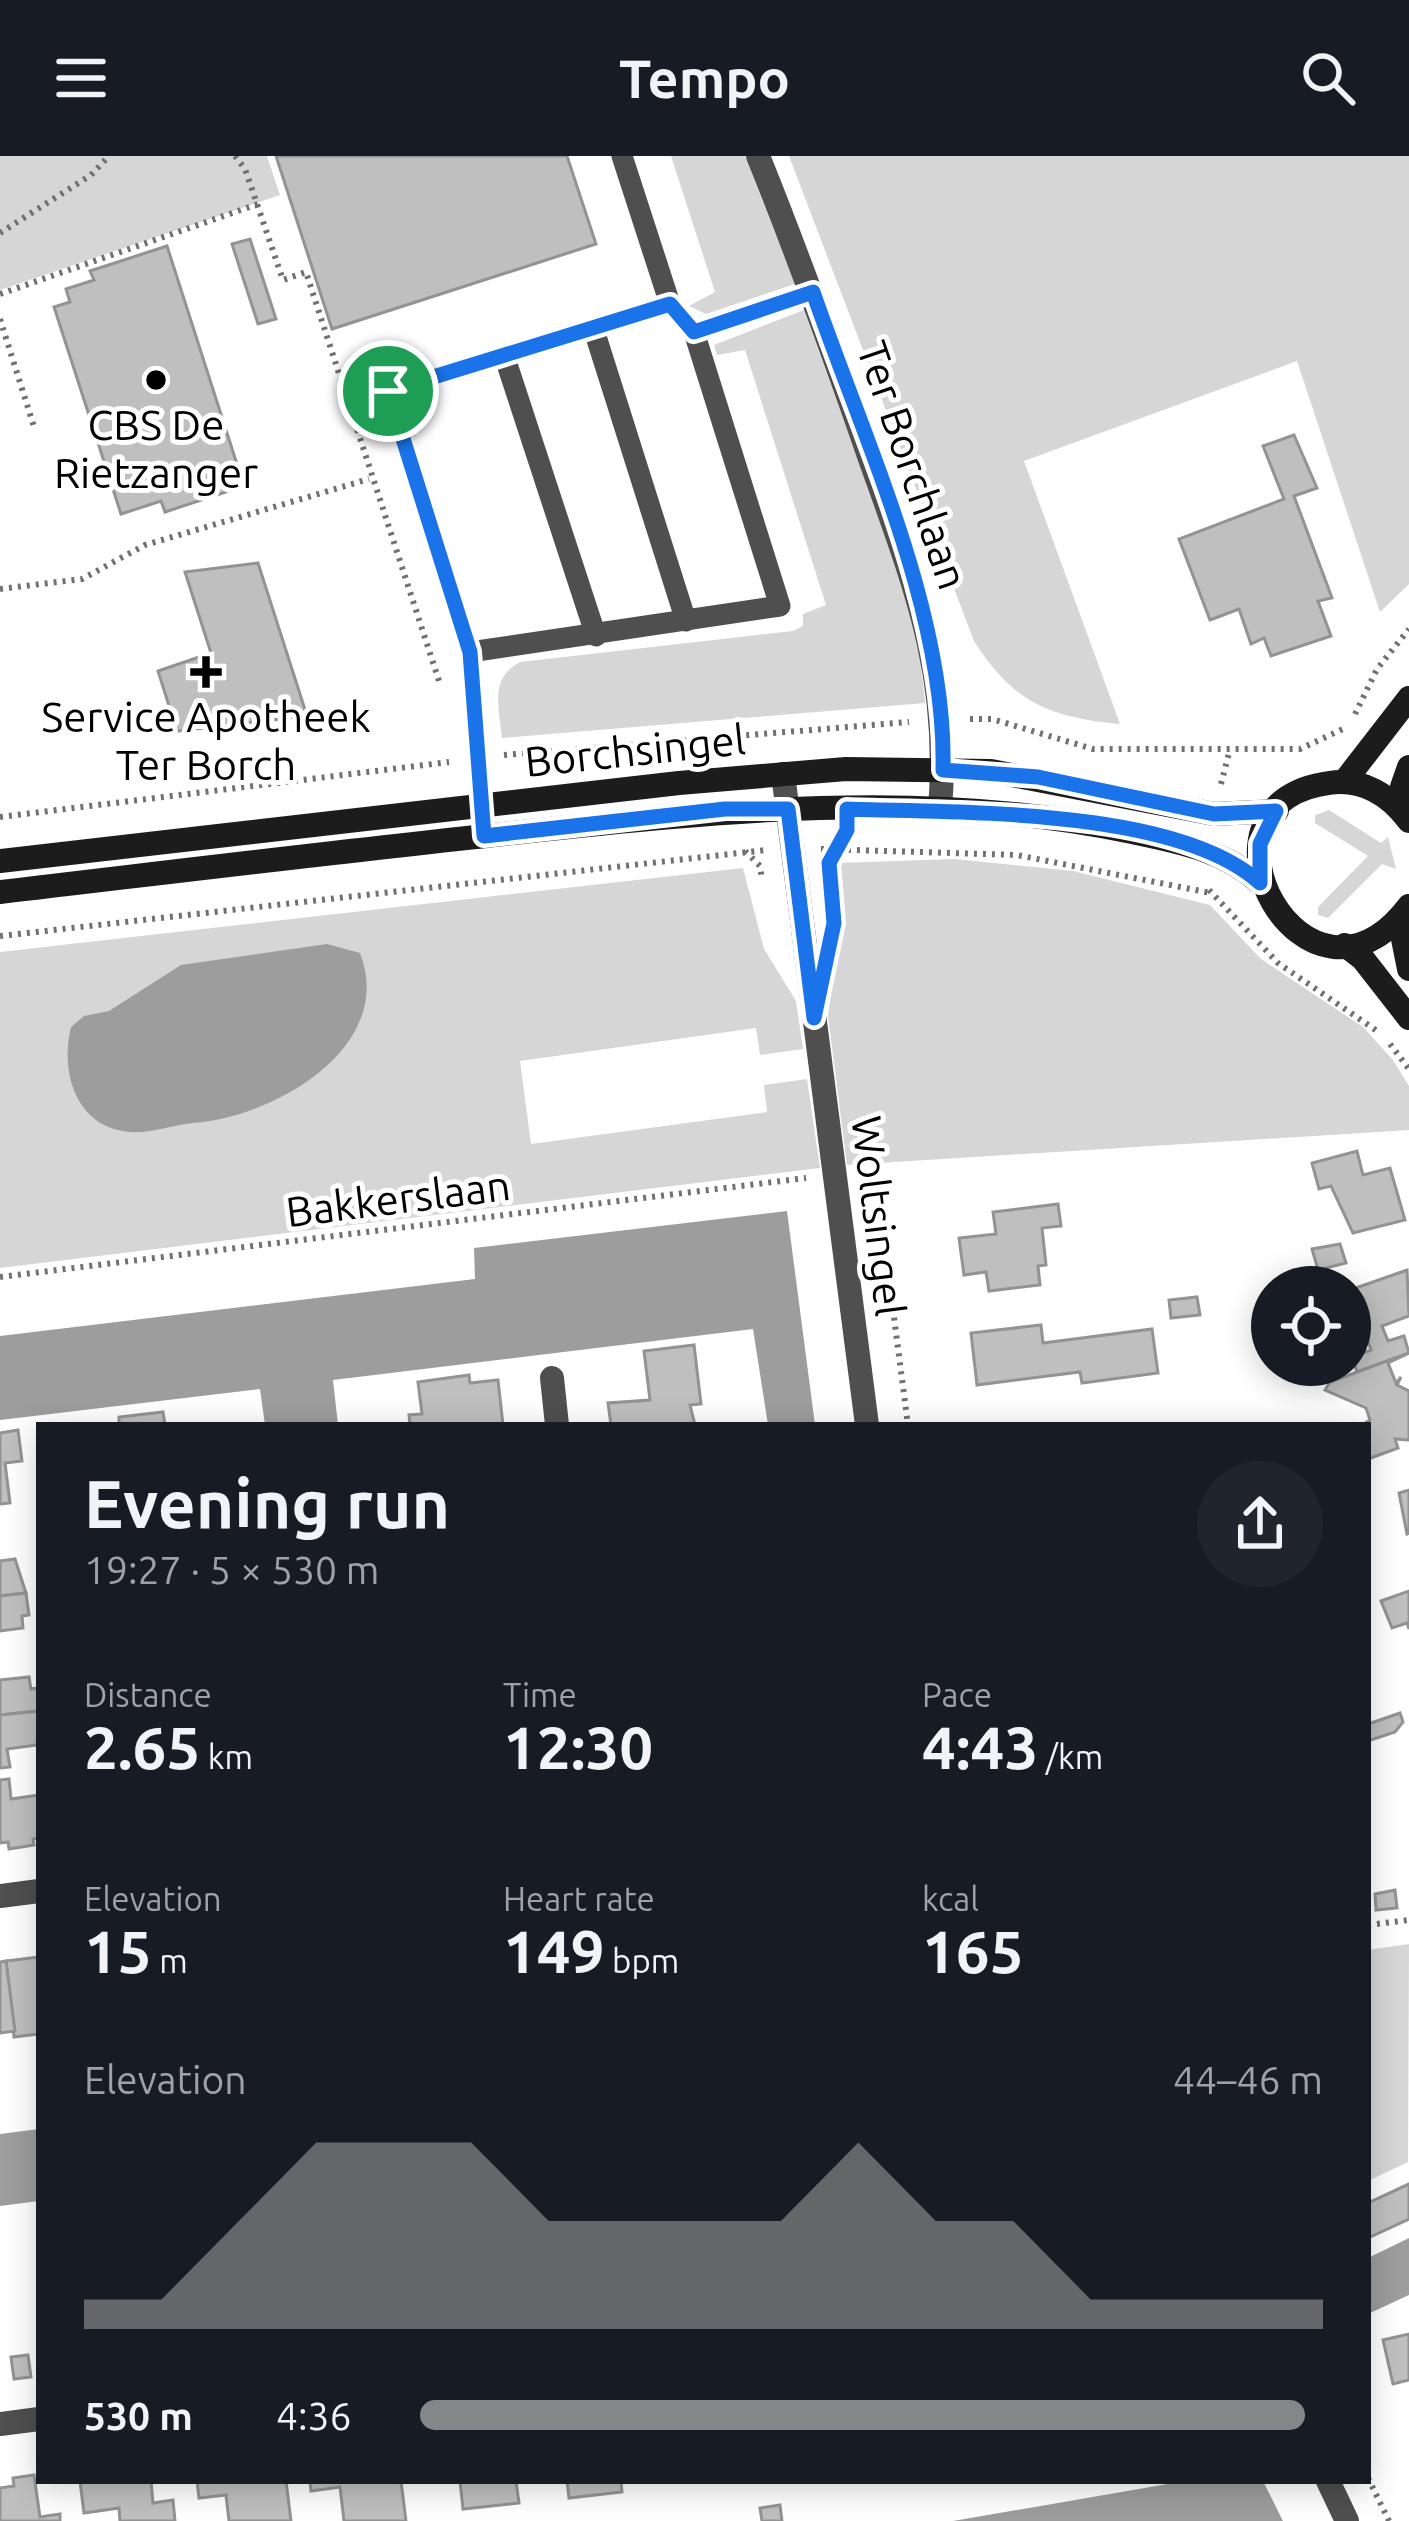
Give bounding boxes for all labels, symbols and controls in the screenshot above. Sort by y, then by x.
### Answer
icon: menu [48,45,114,111]
icon: search [1295,45,1361,111]
text: Tempo [619,48,790,108]
street label: Ter Borchlaan [849,335,977,595]
pin [337,340,439,442]
icon: arrive [355,358,421,424]
marker: CBS De Rietzanger [143,367,169,393]
place label: CBS De Rietzanger [54,401,258,496]
marker: Service Apotheek Ter Borch [193,659,219,685]
place label: Service Apotheek Ter Borch [41,693,371,788]
street label: Borchsingel [522,715,748,785]
street label: Woltsingel [843,1113,915,1319]
street label: Bakkerslaan [283,1161,513,1235]
map controls [1251,1266,1371,1386]
button: locate [1251,1266,1371,1386]
button: share [1197,1461,1323,1587]
text: Evening run [84,1466,450,1540]
text: 19:27 · 5 × 530 m [84,1548,379,1591]
text: Distance [84,1676,212,1713]
text: Time [503,1676,577,1713]
text: Pace [922,1676,992,1713]
text: 2.65 [84,1713,200,1780]
text: 12:30 [503,1713,653,1780]
text: 4:43 [922,1713,1038,1780]
text: km [200,1738,253,1775]
text: /km [1038,1738,1103,1775]
text: Elevation [84,1880,222,1917]
text: Heart rate [503,1880,655,1917]
text: kcal [922,1880,979,1917]
text: 15 [84,1917,152,1984]
text: 149 [503,1917,605,1984]
text: 165 [922,1917,1024,1984]
text: m [152,1942,188,1979]
text: bpm [605,1942,679,1979]
text: Elevation [84,2058,247,2101]
text: 44–46 m [1173,2058,1323,2101]
text: 530 m [84,2394,193,2437]
text: 4:36 [276,2394,352,2437]

